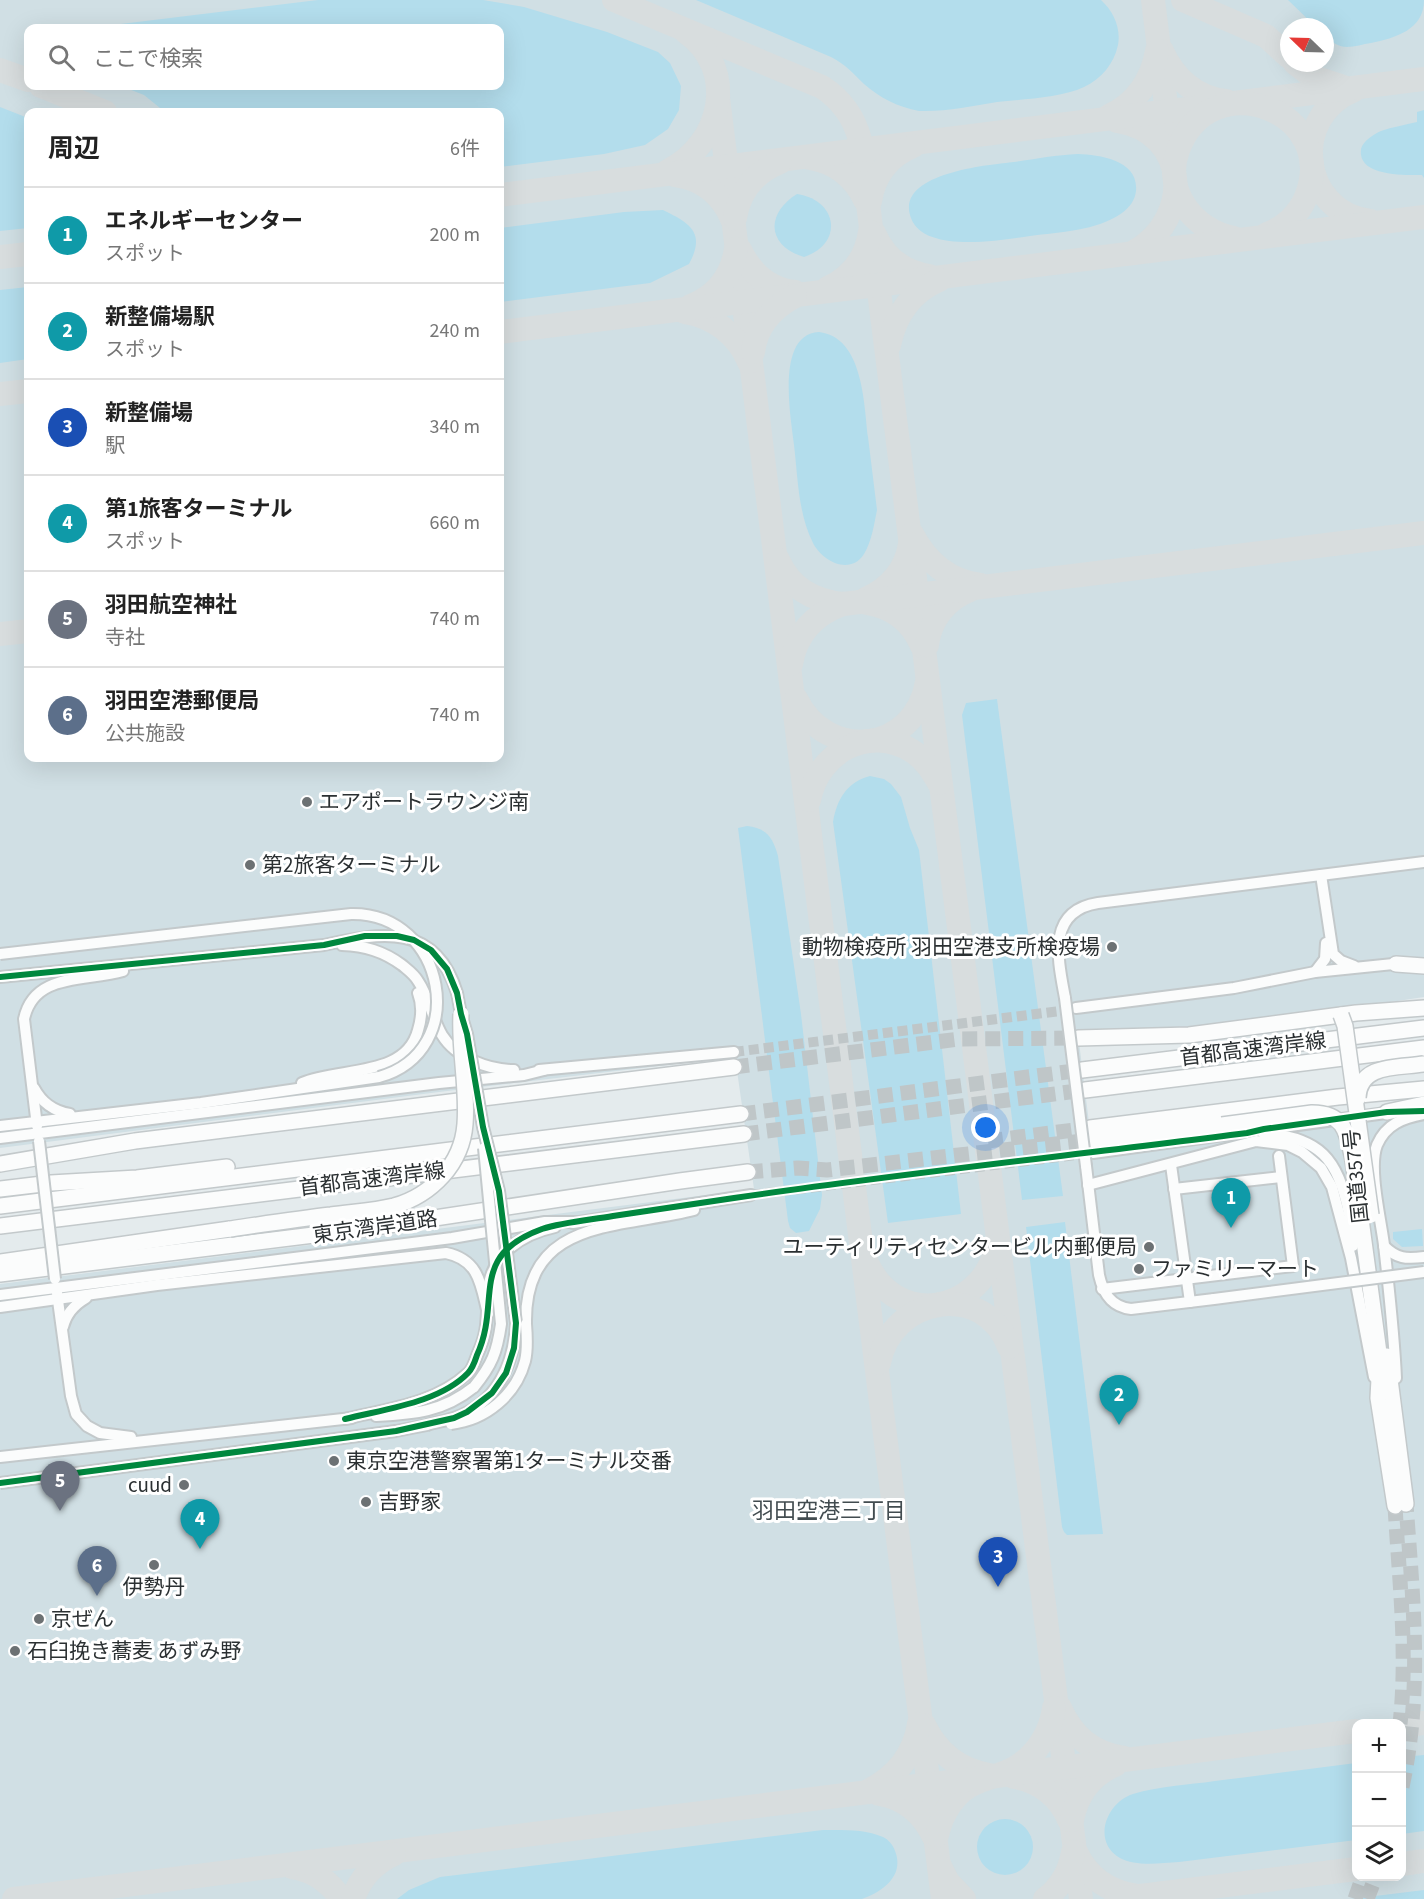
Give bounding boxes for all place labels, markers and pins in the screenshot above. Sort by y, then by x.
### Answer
place label: エアポートラウンジ南 [319,787,529,817]
marker: エアポートラウンジ南 [300,795,314,809]
place label: 第2旅客ターミナル [262,850,440,880]
marker: 第2旅客ターミナル [243,858,257,872]
place label: 動物検疫所 羽田空港支所検疫場 [802,932,1100,962]
marker: 動物検疫所 羽田空港支所検疫場 [1105,940,1119,954]
pin: 1 [1212,1178,1250,1228]
place label: ユーティリティセンタービル内郵便局 [783,1232,1137,1262]
marker: ユーティリティセンタービル内郵便局 [1142,1240,1156,1254]
place label: ファミリーマート [1151,1254,1319,1284]
marker: ファミリーマート [1132,1262,1146,1276]
pin: 2 [1100,1376,1138,1425]
place label: 東京空港警察署第1ターミナル交番 [346,1446,671,1476]
marker: 東京空港警察署第1ターミナル交番 [327,1454,341,1468]
pin: 5 [40,1462,80,1511]
place label: cuud [128,1470,172,1500]
marker: cuud [177,1478,191,1492]
place label: 吉野家 [378,1487,441,1517]
marker: 吉野家 [359,1495,373,1509]
pin: 4 [180,1500,220,1549]
pin: 3 [978,1538,1018,1587]
pin: 6 [78,1546,116,1596]
marker: 伊勢丹 [147,1558,161,1572]
place label: 伊勢丹 [123,1572,186,1602]
place label: 京ぜん [51,1604,114,1634]
marker: 京ぜん [32,1612,46,1626]
place label: 石臼挽き蕎麦 あずみ野 [27,1636,241,1666]
marker: 石臼挽き蕎麦 あずみ野 [8,1644,22,1658]

